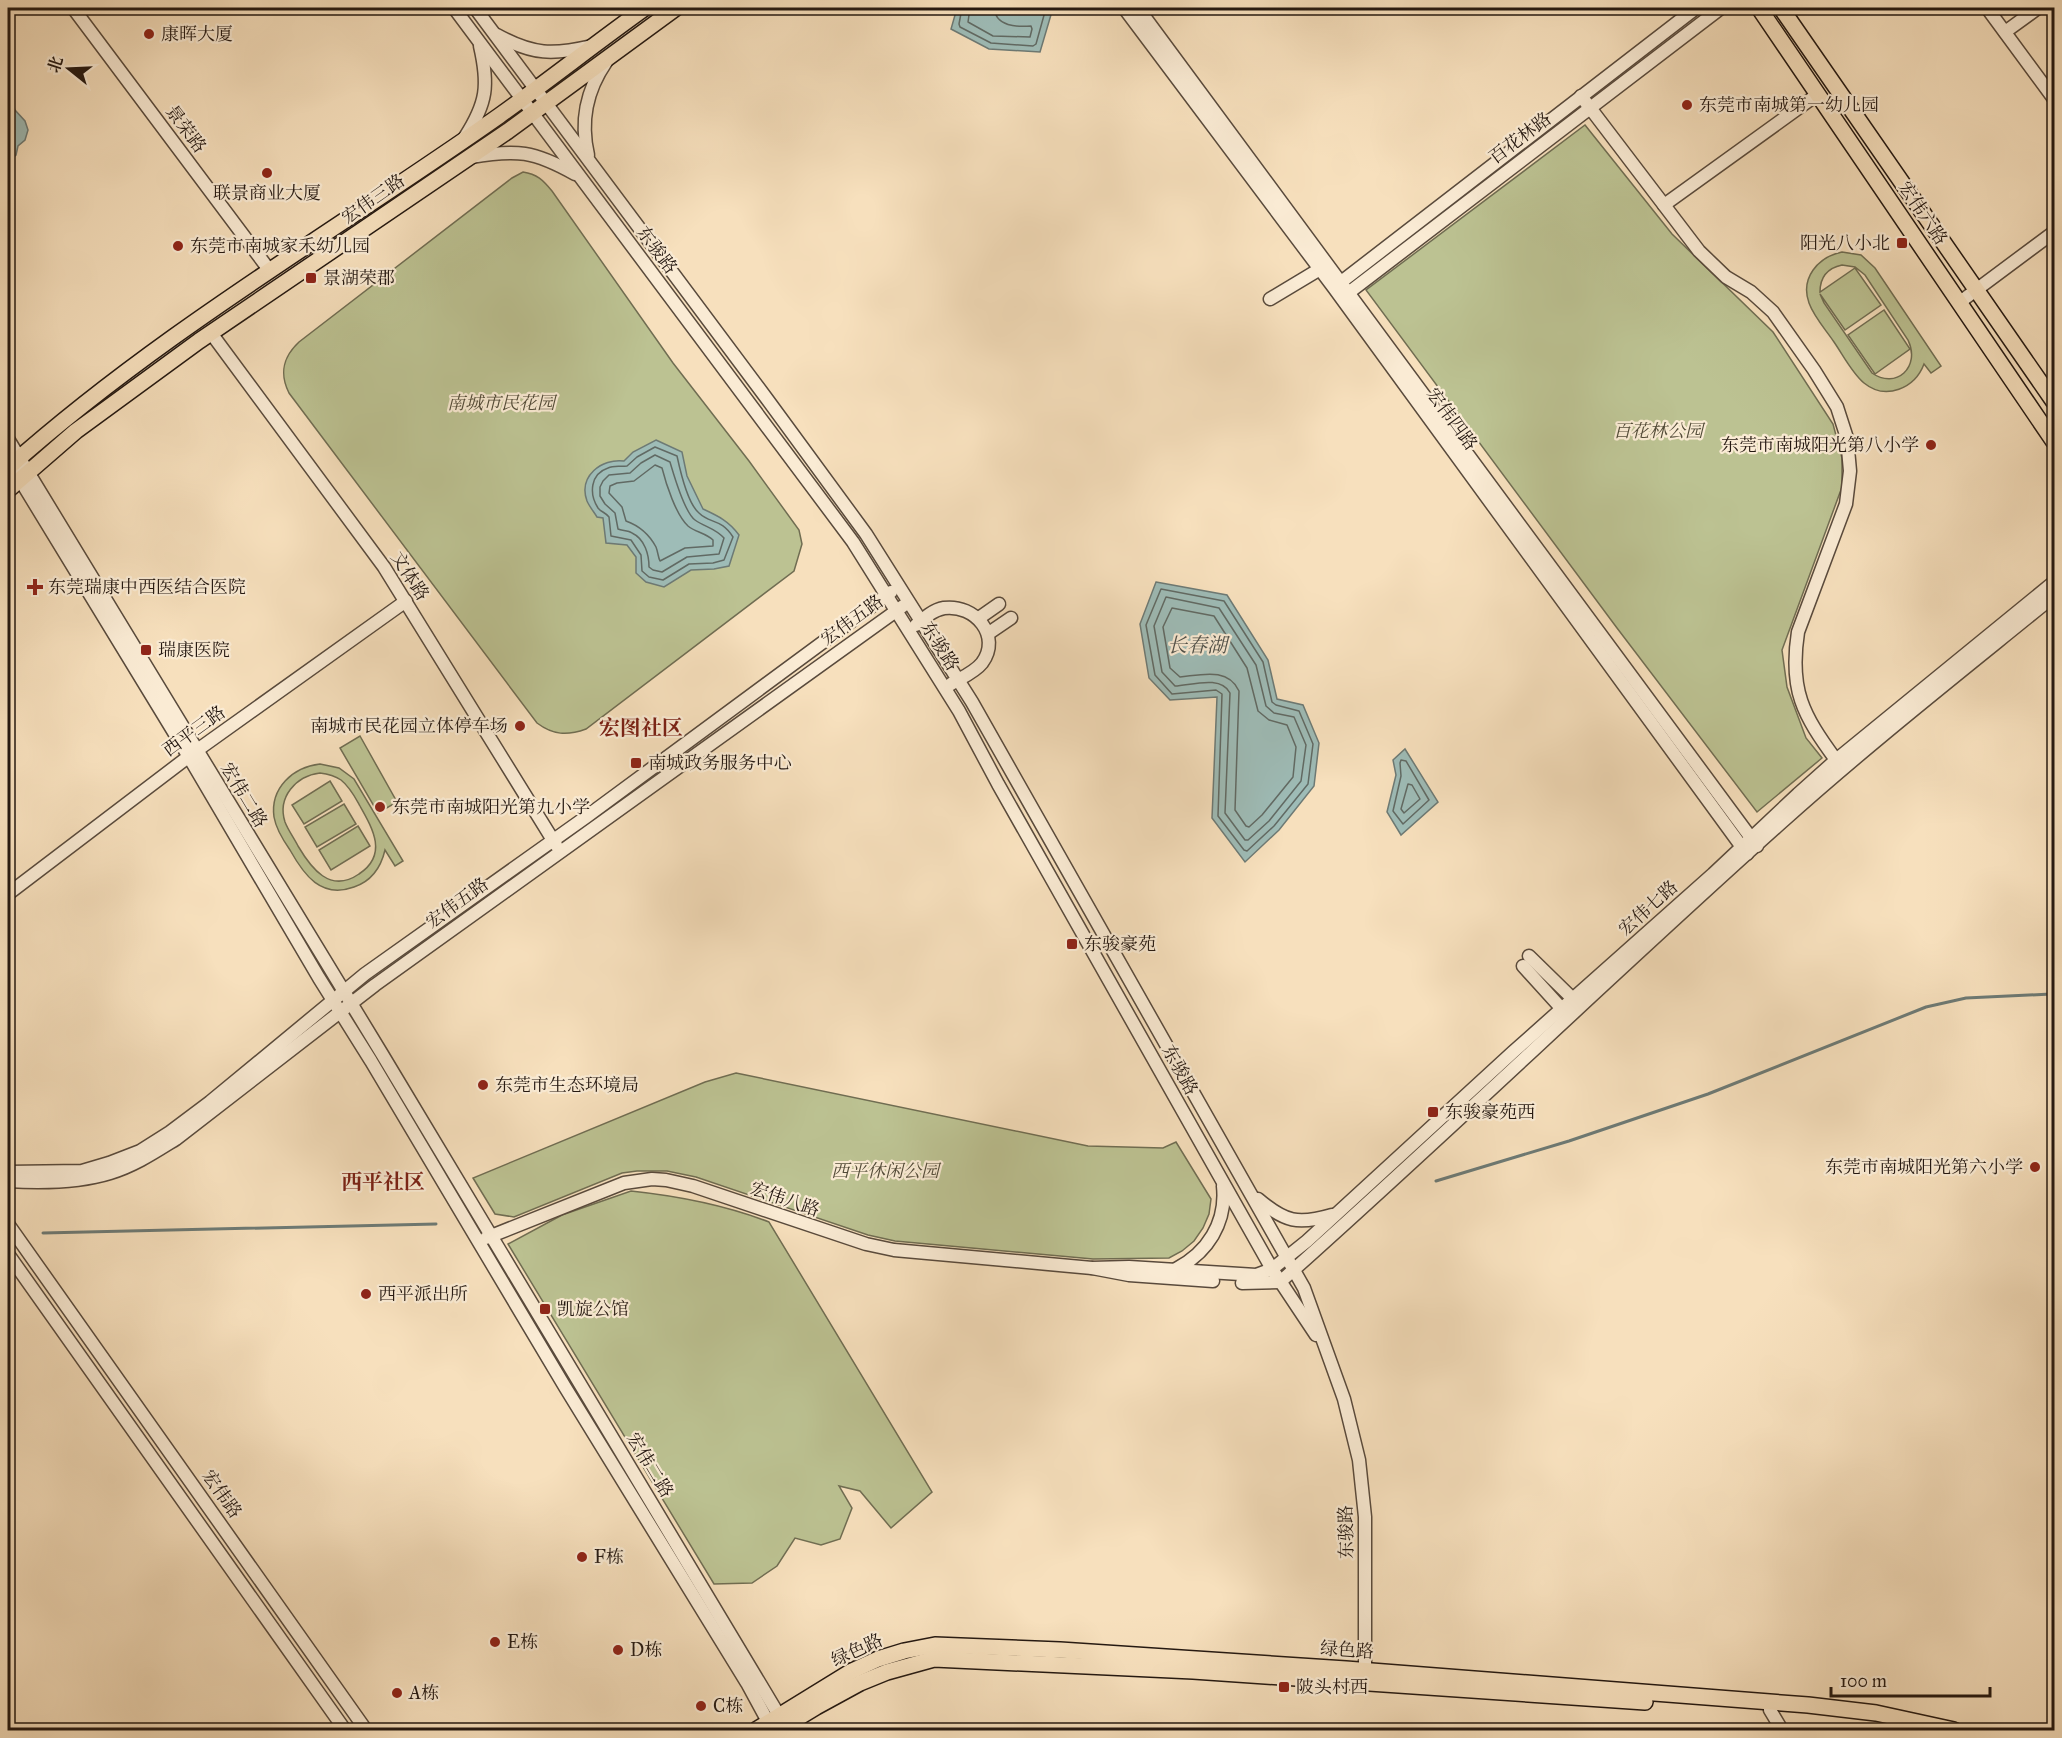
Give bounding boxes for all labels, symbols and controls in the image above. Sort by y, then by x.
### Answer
place label: 康晖大厦 [161,23,233,45]
marker: 康晖大厦 [142,27,156,41]
north arrow [39,39,99,99]
text: 北 [44,54,67,75]
place label: 东莞市南城第一幼儿园 [1699,94,1879,116]
marker: 东莞市南城第一幼儿园 [1680,98,1694,112]
street label: 景荣路 [161,101,211,157]
street label: 百花林路 [1485,108,1555,168]
marker: 联景商业大厦 [260,166,274,180]
street label: 宏伟三路 [337,169,409,229]
street label: 宏伟六路 [1894,177,1952,249]
place label: 联景商业大厦 [213,182,321,204]
street label: 东骏路 [632,222,682,278]
place label: 阳光八小北 [1800,232,1890,254]
place label: 东莞市南城家禾幼儿园 [190,235,370,257]
marker: 阳光八小北 [1895,236,1909,250]
marker: 东莞市南城家禾幼儿园 [171,239,185,253]
place label: 景湖荣郡 [323,267,395,289]
marker: 景湖荣郡 [304,271,318,285]
street label: 宏伟四路 [1422,383,1482,455]
park label: 南城市民花园 [447,392,558,414]
park label: 百花林公园 [1613,420,1706,442]
place label: 东莞市南城阳光第八小学 [1721,434,1919,456]
marker: 东莞市南城阳光第八小学 [1924,438,1938,452]
street label: 文体路 [386,547,434,605]
place label: 东莞瑞康中西医结合医院 [48,576,246,598]
marker: 东莞瑞康中西医结合医院 [26,578,44,596]
street label: 宏伟五路 [816,590,888,650]
street label: 东骏路 [916,617,964,675]
water label: 长春湖 [1167,633,1230,657]
place label: 瑞康医院 [158,639,230,661]
marker: 瑞康医院 [139,643,153,657]
street label: 西平三路 [158,701,230,761]
place label: 南城市民花园立体停车场 [310,715,508,737]
district label: 宏图社区 [599,715,683,741]
marker: 南城市民花园立体停车场 [513,719,527,733]
place label: 南城政务服务中心 [648,752,792,774]
marker: 南城政务服务中心 [629,756,643,770]
street label: 宏伟二路 [216,758,272,832]
place label: 东莞市南城阳光第九小学 [392,796,590,818]
marker: 东莞市南城阳光第九小学 [373,800,387,814]
street label: 宏伟五路 [421,873,493,933]
street label: 宏伟七路 [1614,876,1682,940]
place label: 东骏豪苑 [1084,933,1156,955]
marker: 东骏豪苑 [1065,937,1079,951]
street label: 东骏路 [1157,1041,1203,1099]
place label: 东莞市生态环境局 [495,1074,639,1096]
marker: 东莞市生态环境局 [476,1078,490,1092]
place label: 东骏豪苑西 [1445,1101,1535,1123]
marker: 东骏豪苑西 [1426,1105,1440,1119]
place label: 东莞市南城阳光第六小学 [1825,1156,2023,1178]
park label: 西平休闲公园 [831,1160,942,1182]
marker: 东莞市南城阳光第六小学 [2028,1160,2042,1174]
district label: 西平社区 [341,1169,425,1195]
street label: 宏伟八路 [747,1177,823,1221]
place label: 西平派出所 [378,1283,468,1305]
marker: 西平派出所 [359,1287,373,1301]
place label: 凯旋公馆 [557,1298,629,1320]
marker: 凯旋公馆 [538,1302,552,1316]
street label: 宏伟二路 [622,1428,678,1502]
street label: 宏伟路 [198,1466,246,1522]
street label: 东骏路 [1335,1505,1357,1559]
place label: F栋 [594,1546,624,1568]
marker: F栋 [575,1550,589,1564]
street label: 绿色路 [828,1629,886,1671]
place label: E栋 [507,1631,538,1653]
marker: E栋 [488,1635,502,1649]
street label: 绿色路 [1319,1637,1375,1663]
place label: D栋 [630,1639,662,1661]
marker: D栋 [611,1643,625,1657]
scale bar [1831,1660,1990,1698]
text: 100 m [1840,1670,1887,1692]
place label: 陂头村西 [1296,1676,1368,1698]
marker: 陂头村西 [1277,1680,1291,1694]
place label: A栋 [408,1682,439,1704]
marker: A栋 [390,1686,404,1700]
place label: C栋 [713,1695,743,1717]
marker: C栋 [694,1699,708,1713]

